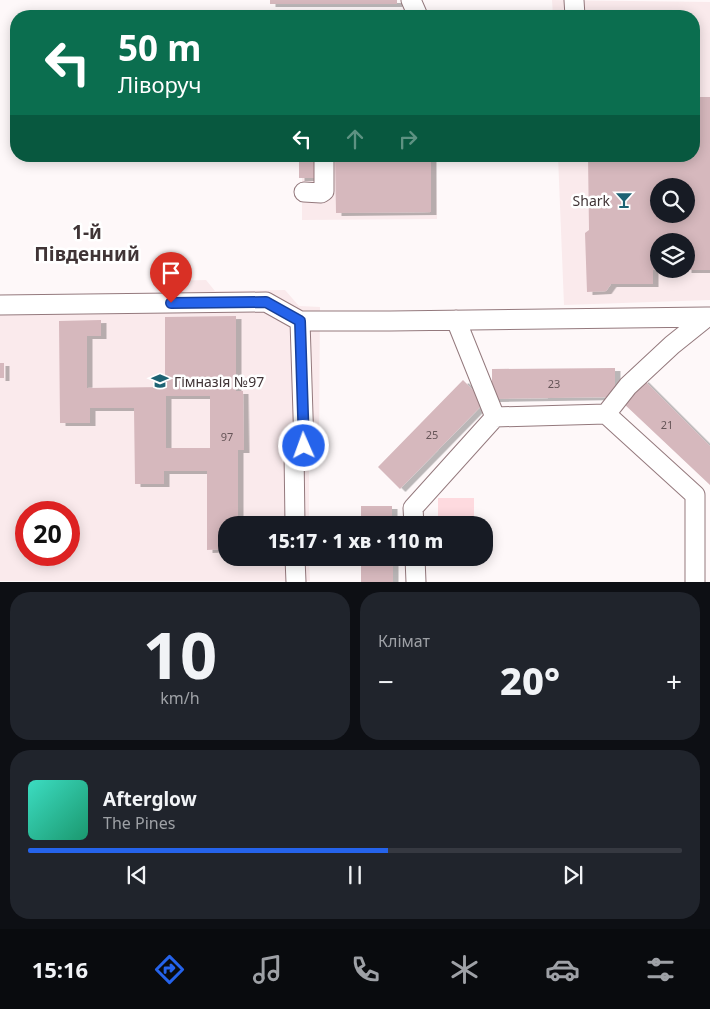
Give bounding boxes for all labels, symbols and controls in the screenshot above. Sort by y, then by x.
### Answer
text: 50 m [118,24,201,71]
icon: left [35,30,100,95]
text: Ліворуч [118,69,201,99]
icon: left [288,125,316,153]
icon: ahead [341,125,369,153]
icon: right [394,125,422,153]
map controls [650,178,695,278]
button: search [650,178,695,223]
bar icon: Shark [614,190,634,210]
place label: Shark [573,191,611,210]
district label: 1-й Південний [34,219,140,267]
button: layers [650,233,695,278]
pin [150,252,192,303]
icon: arrive [157,259,185,287]
school or university icon: Гімназія №97 [150,371,170,391]
place label: Гімназія №97 [174,372,264,391]
house number: 23 [548,376,560,391]
house number: 21 [661,417,673,432]
position arrow [277,419,329,471]
house number: 25 [426,427,438,442]
house number: 97 [221,429,233,444]
speed limit sign: 20 [15,501,80,566]
text: 15:17 · 1 хв · 110 m [268,528,443,554]
text: 10 [143,610,217,698]
text: Клімат [378,630,430,652]
text: 20° [500,654,560,706]
text: − [378,662,394,700]
text: + [666,662,682,700]
text: km/h [160,687,200,709]
text: Afterglow [103,786,197,812]
text: The Pines [103,812,175,834]
icon: previous [123,861,151,889]
icon: pause [341,861,369,889]
icon: next [559,861,587,889]
icon: directions [152,952,187,987]
icon: music [250,952,285,987]
icon: phone [348,952,383,987]
icon: climate [447,952,482,987]
icon: car [545,952,580,987]
icon: filters [643,952,678,987]
text: 15:16 [32,954,88,984]

